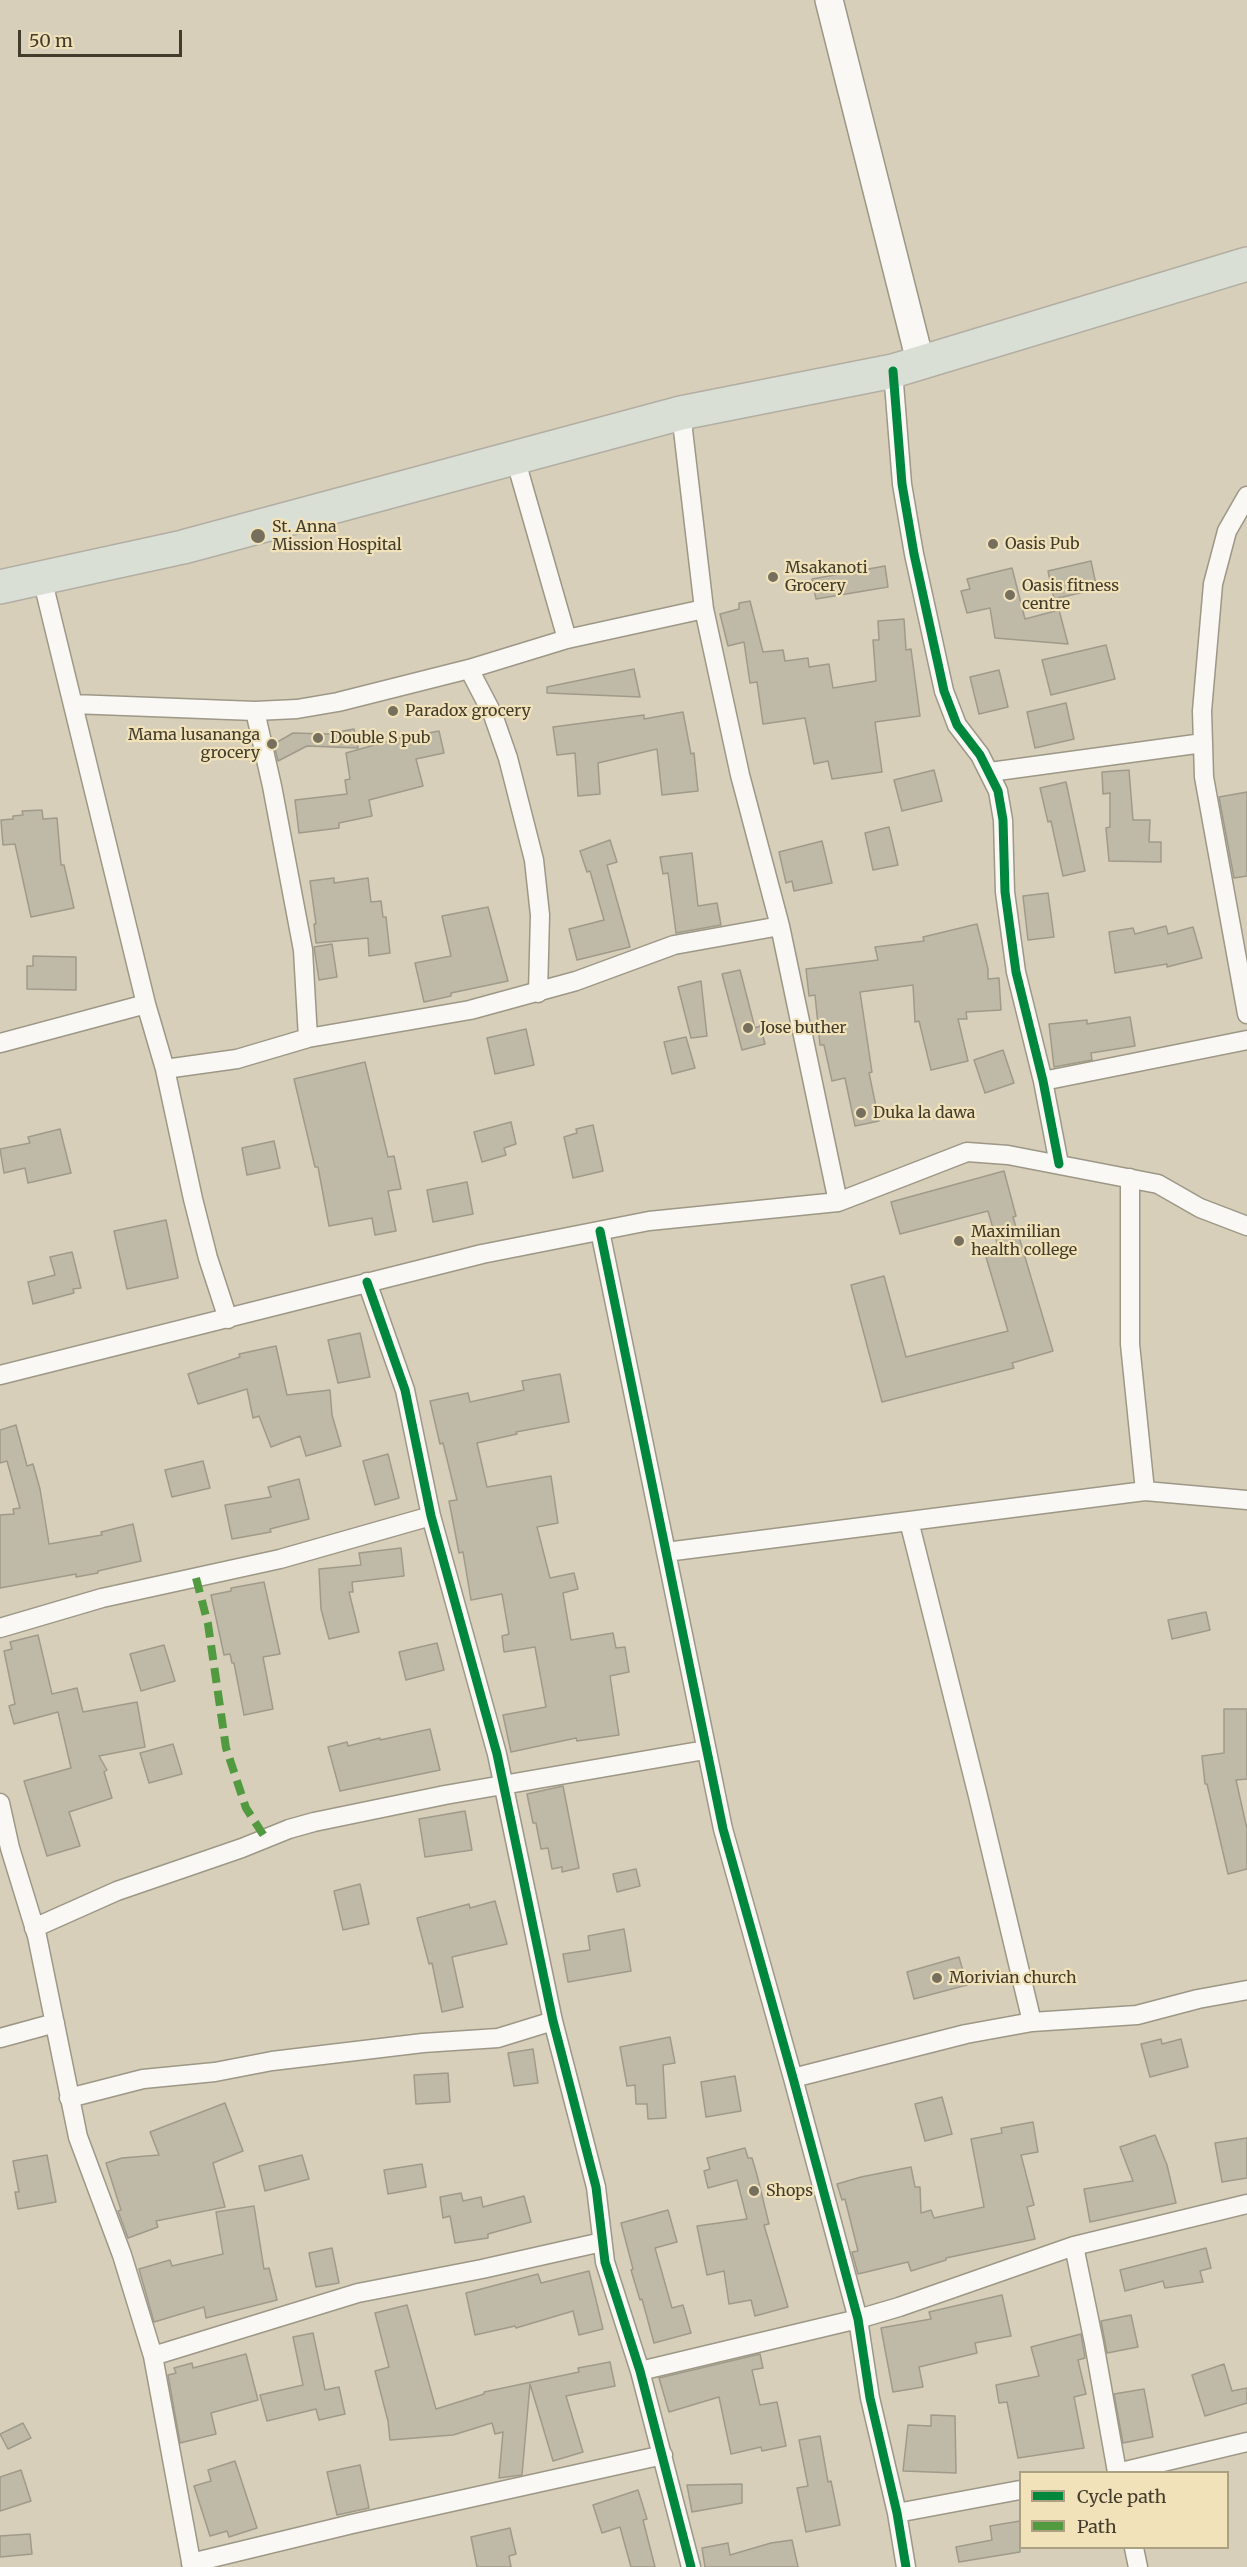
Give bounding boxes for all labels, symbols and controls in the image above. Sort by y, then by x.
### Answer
scale bar [21,18,184,56]
text: 50 m [29,29,73,52]
place label: St. Anna Mission Hospital [272,517,402,555]
marker: St. Anna Mission Hospital [249,527,267,545]
place label: Oasis Pub [1005,534,1079,554]
marker: Oasis Pub [986,537,1000,551]
place label: Msakanoti Grocery [785,558,868,596]
marker: Msakanoti Grocery [766,570,780,584]
place label: Oasis fitness centre [1022,576,1119,614]
marker: Oasis fitness centre [1003,588,1017,602]
place label: Paradox grocery [405,701,531,721]
marker: Paradox grocery [386,704,400,718]
place label: Mama lusananga grocery [128,725,260,763]
place label: Double S pub [330,728,430,748]
marker: Double S pub [311,731,325,745]
marker: Mama lusananga grocery [265,737,279,751]
place label: Jose buther [760,1018,847,1038]
marker: Jose buther [741,1021,755,1035]
place label: Duka la dawa [873,1103,975,1123]
marker: Duka la dawa [854,1106,868,1120]
place label: Maximilian health college [971,1222,1077,1260]
marker: Maximilian health college [952,1234,966,1248]
place label: Morivian church [949,1968,1077,1988]
marker: Morivian church [930,1971,944,1985]
place label: Shops [766,2181,813,2201]
marker: Shops [747,2184,761,2198]
legend [1019,2471,1229,2549]
text: Cycle path [1077,2485,1166,2508]
text: Path [1077,2515,1117,2538]

